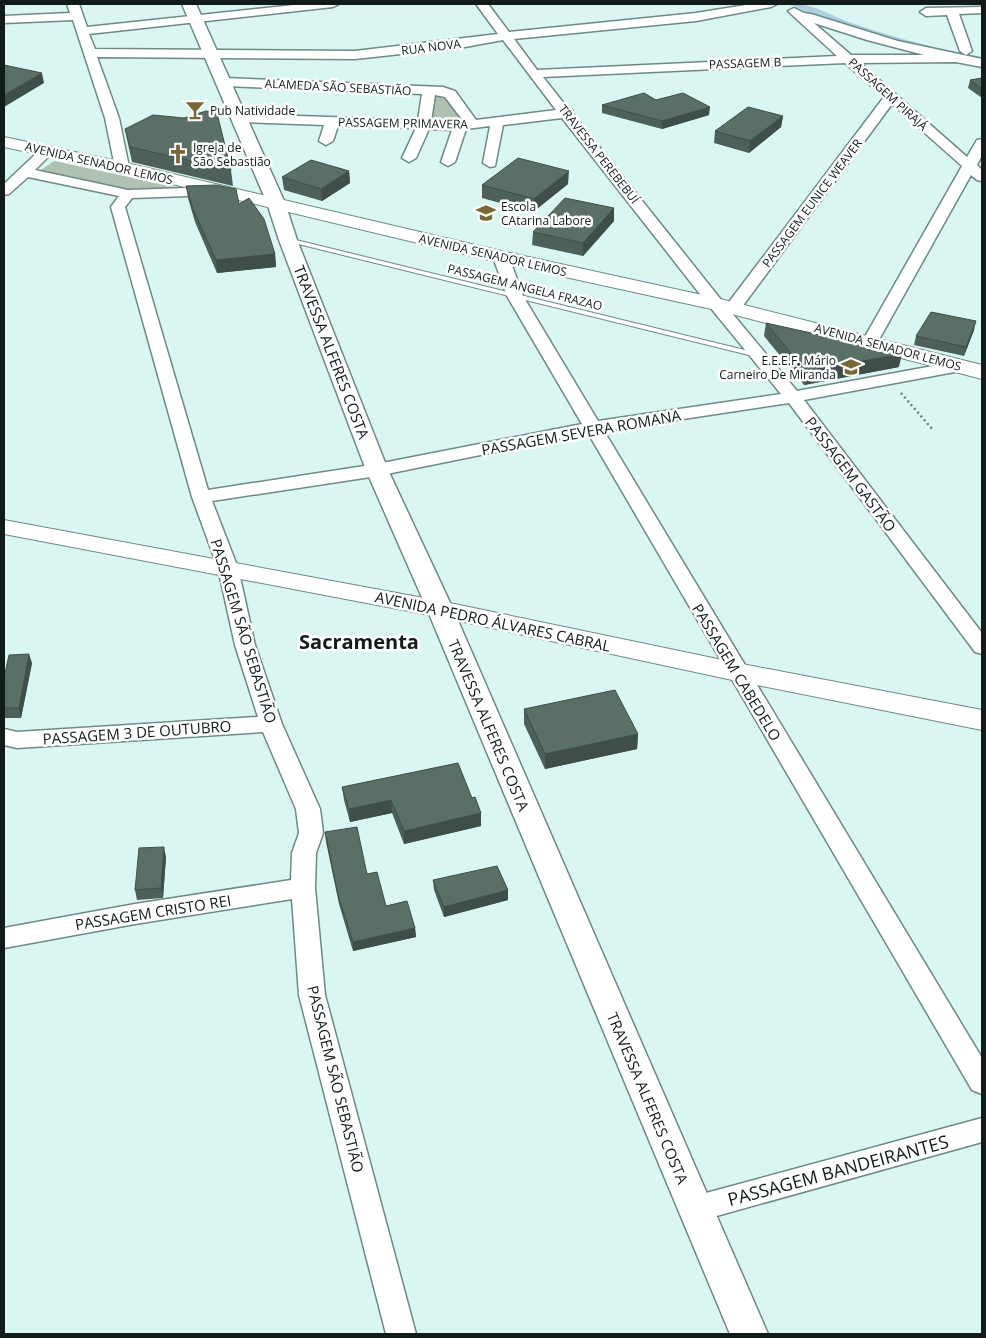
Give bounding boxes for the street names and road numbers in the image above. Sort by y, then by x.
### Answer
street label: RUA NOVA [400,35,462,59]
street label: PASSAGEM B [708,53,782,73]
street label: PASSAGEM PIRAJÁ [845,54,932,134]
street label: ALAMEDA SÃO SEBASTIÃO [264,75,412,99]
street label: TRAVESSA PEREBEBUÍ [555,101,644,208]
street label: PASSAGEM PRIMAVERA [338,113,469,133]
street label: PASSAGEM EUNICE WEAVER [758,135,866,271]
street label: AVENIDA SENADOR LEMOS [23,138,175,188]
street label: AVENIDA SENADOR LEMOS [417,230,569,280]
street label: PASSAGEM ANGELA FRAZAO [446,260,604,314]
street label: TRAVESSA ALFERES COSTA [290,262,375,442]
street label: AVENIDA SENADOR LEMOS [813,319,963,375]
street label: PASSAGEM SEVERA ROMANA [480,405,683,459]
street label: PASSAGEM GASTÃO [801,412,901,536]
street label: PASSAGEM SÃO SEBASTIÃO [206,536,282,726]
street label: AVENIDA PEDRO ÁLVARES CABRAL [373,586,613,656]
street label: PASSAGEM CABEDELO [688,600,786,744]
street label: TRAVESSA ALFERES COSTA [444,636,534,814]
street label: PASSAGEM 3 DE OUTUBRO [42,715,232,749]
street label: PASSAGEM CRISTO REI [74,890,232,934]
street label: PASSAGEM SÃO SEBASTIÃO [303,983,369,1175]
street label: TRAVESSA ALFERES COSTA [603,1009,693,1187]
street label: PASSAGEM BANDEIRANTES [725,1129,951,1211]

